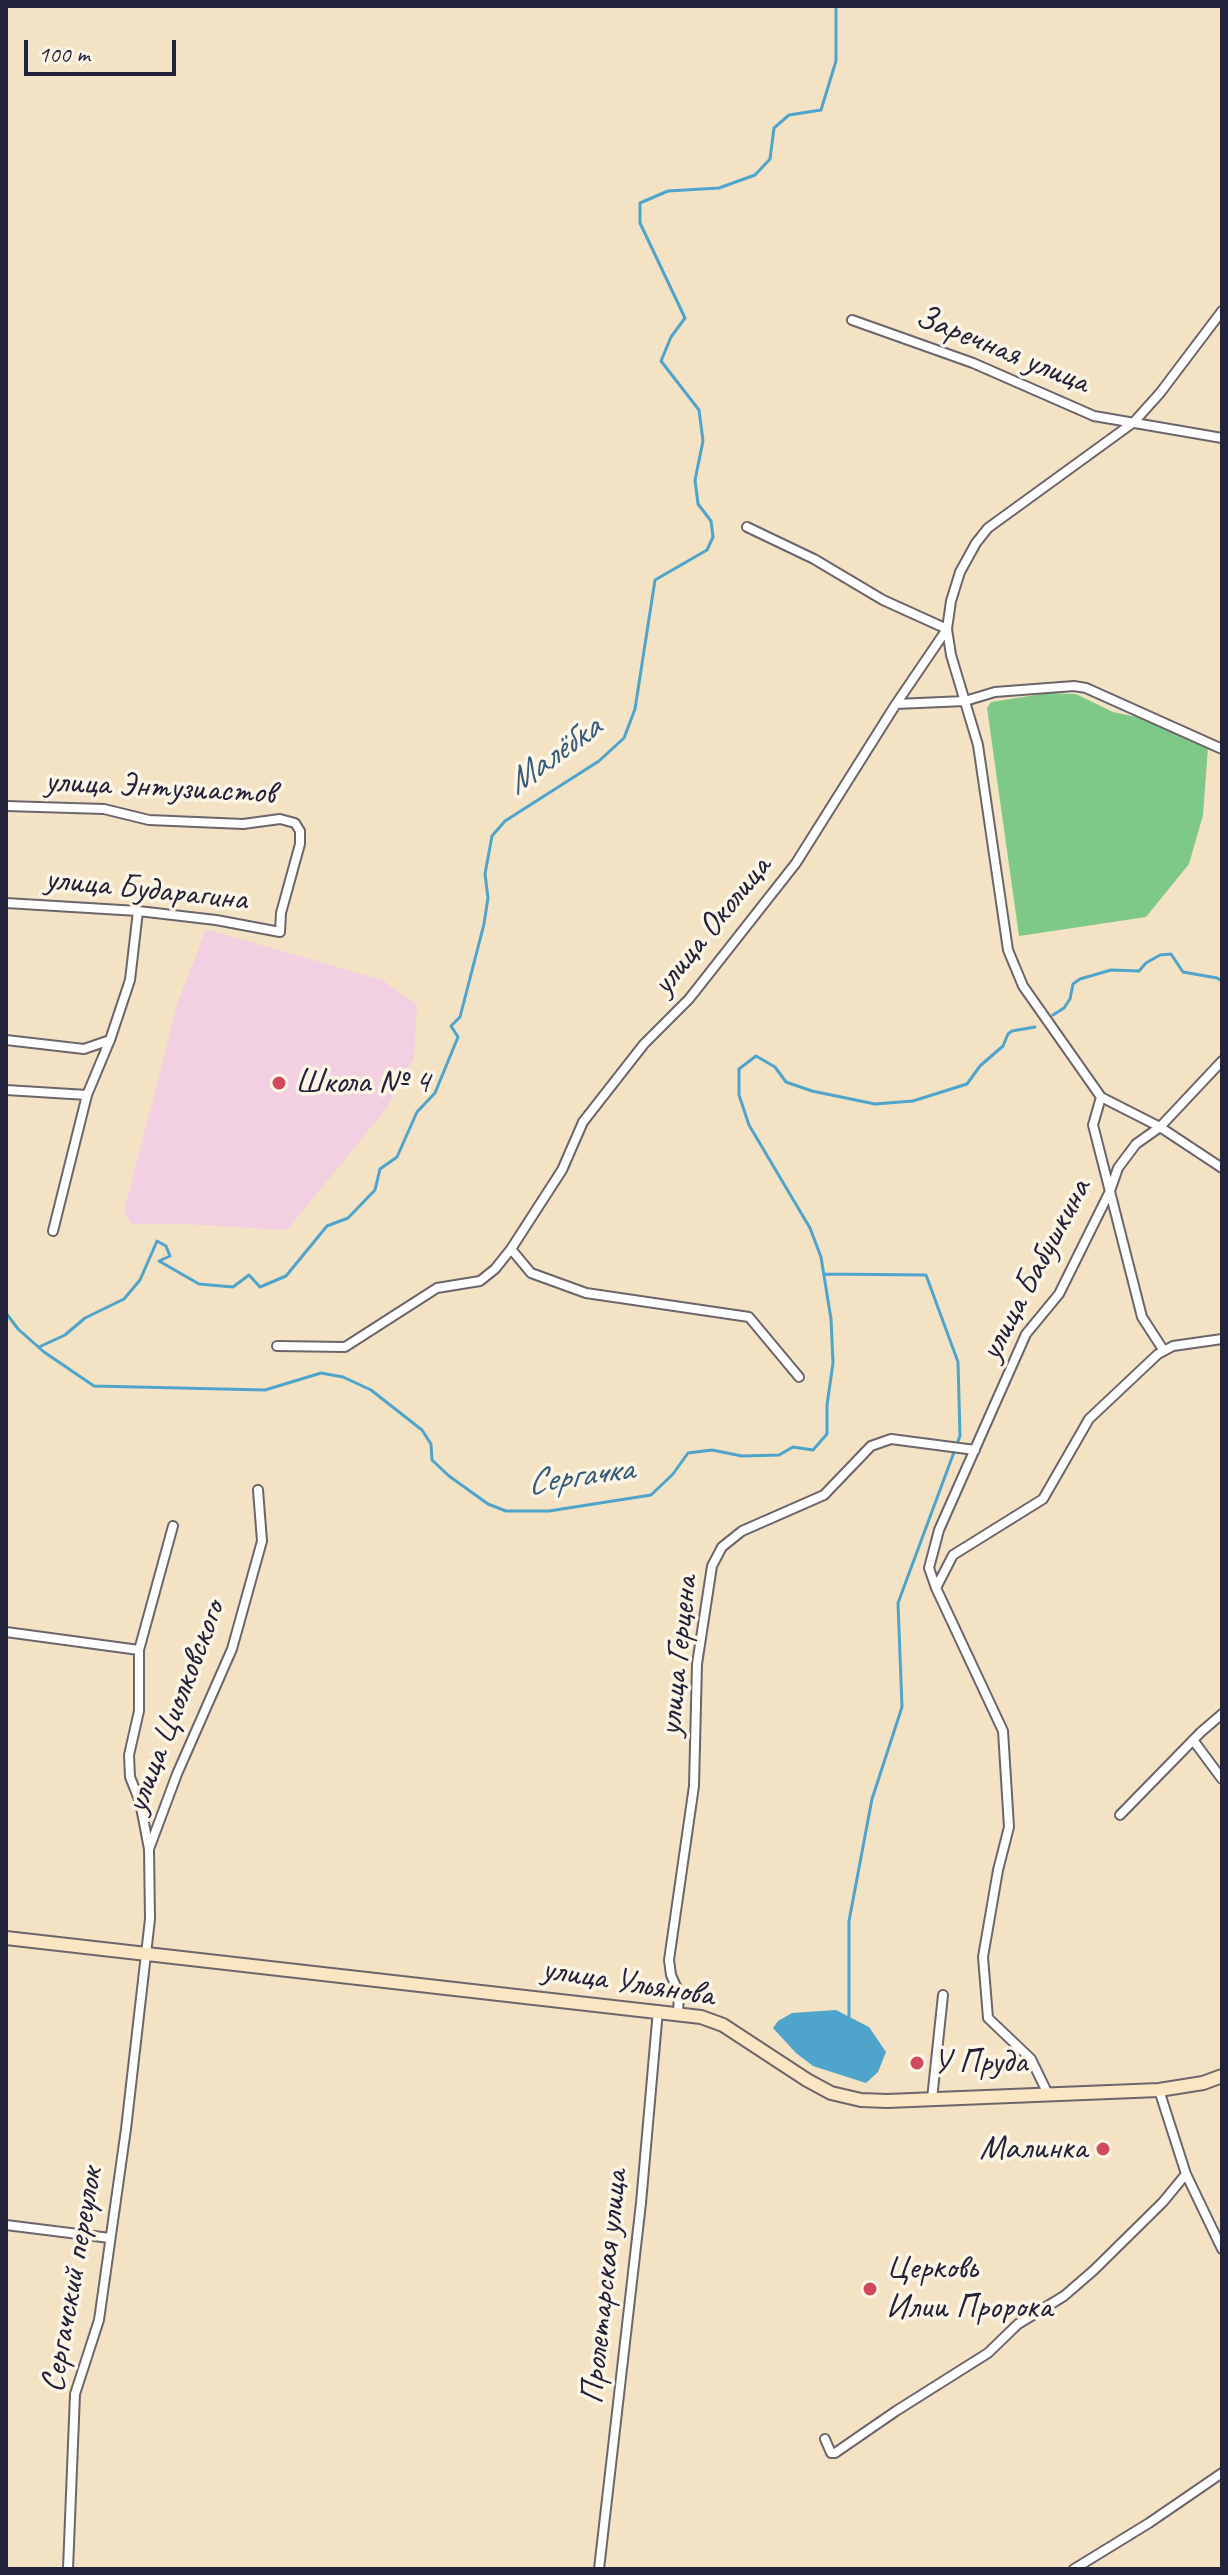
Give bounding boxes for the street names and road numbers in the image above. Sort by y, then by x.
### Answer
street label: Заречная улица [909,297,1095,403]
street label: улица Энтузиастов [44,762,276,814]
street label: улица Околица [644,848,780,1004]
street label: улица Бударагина [43,859,249,921]
street label: улица Бабушкина [971,1172,1101,1368]
street label: улица Герцена [650,1574,708,1738]
street label: улица Циолковского [117,1595,235,1819]
street label: улица Ульянова [539,1949,717,2017]
street label: Сергачский переулок [33,2164,113,2396]
street label: Пролетарская улица [572,2168,638,2406]

